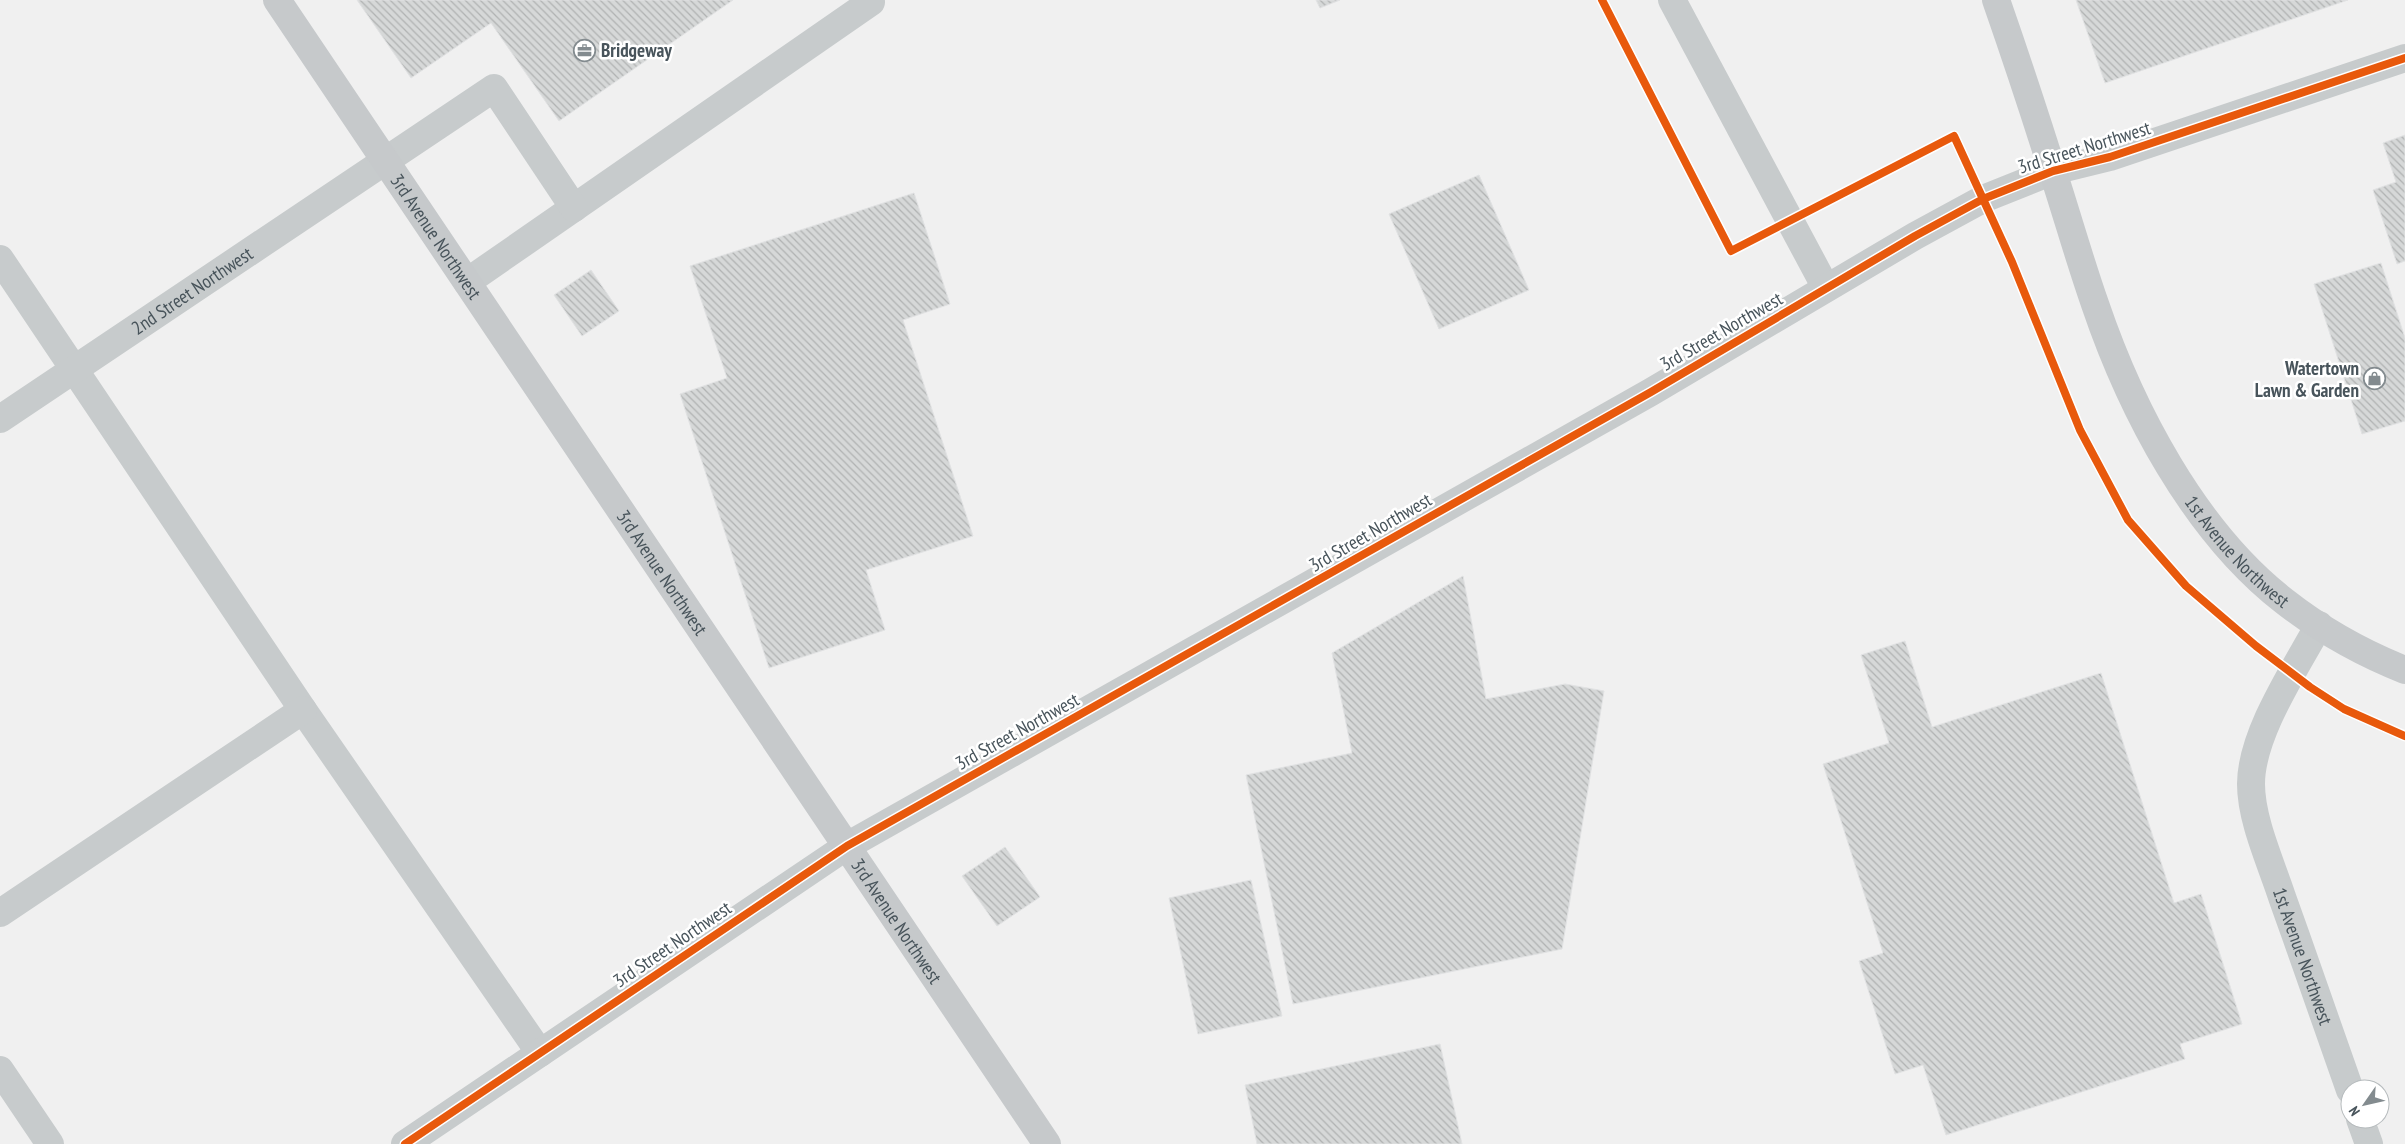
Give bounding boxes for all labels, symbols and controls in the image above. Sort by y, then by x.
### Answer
office icon: Bridgeway [573,38,597,62]
place label: Bridgeway [601,38,672,62]
street label: 3rd Street Northwest [2015,115,2154,179]
street label: 3rd Avenue Northwest [385,169,487,304]
street label: 2nd Street Northwest [127,241,258,340]
street label: 3rd Street Northwest [1655,286,1787,376]
place label: Watertown Lawn & Garden [2255,356,2359,402]
shop icon: Watertown Lawn & Garden [2363,367,2387,391]
street label: 3rd Street Northwest [1304,487,1436,577]
street label: 1st Avenue Northwest [2180,491,2295,613]
street label: 3rd Avenue Northwest [612,505,713,640]
street label: 3rd Street Northwest [951,687,1084,775]
street label: 3rd Avenue Northwest [846,854,948,989]
street label: 1st Avenue Northwest [2268,884,2338,1029]
street label: 3rd Street Northwest [608,895,736,992]
north arrow [2340,1079,2390,1129]
text: N [2345,1103,2364,1119]

